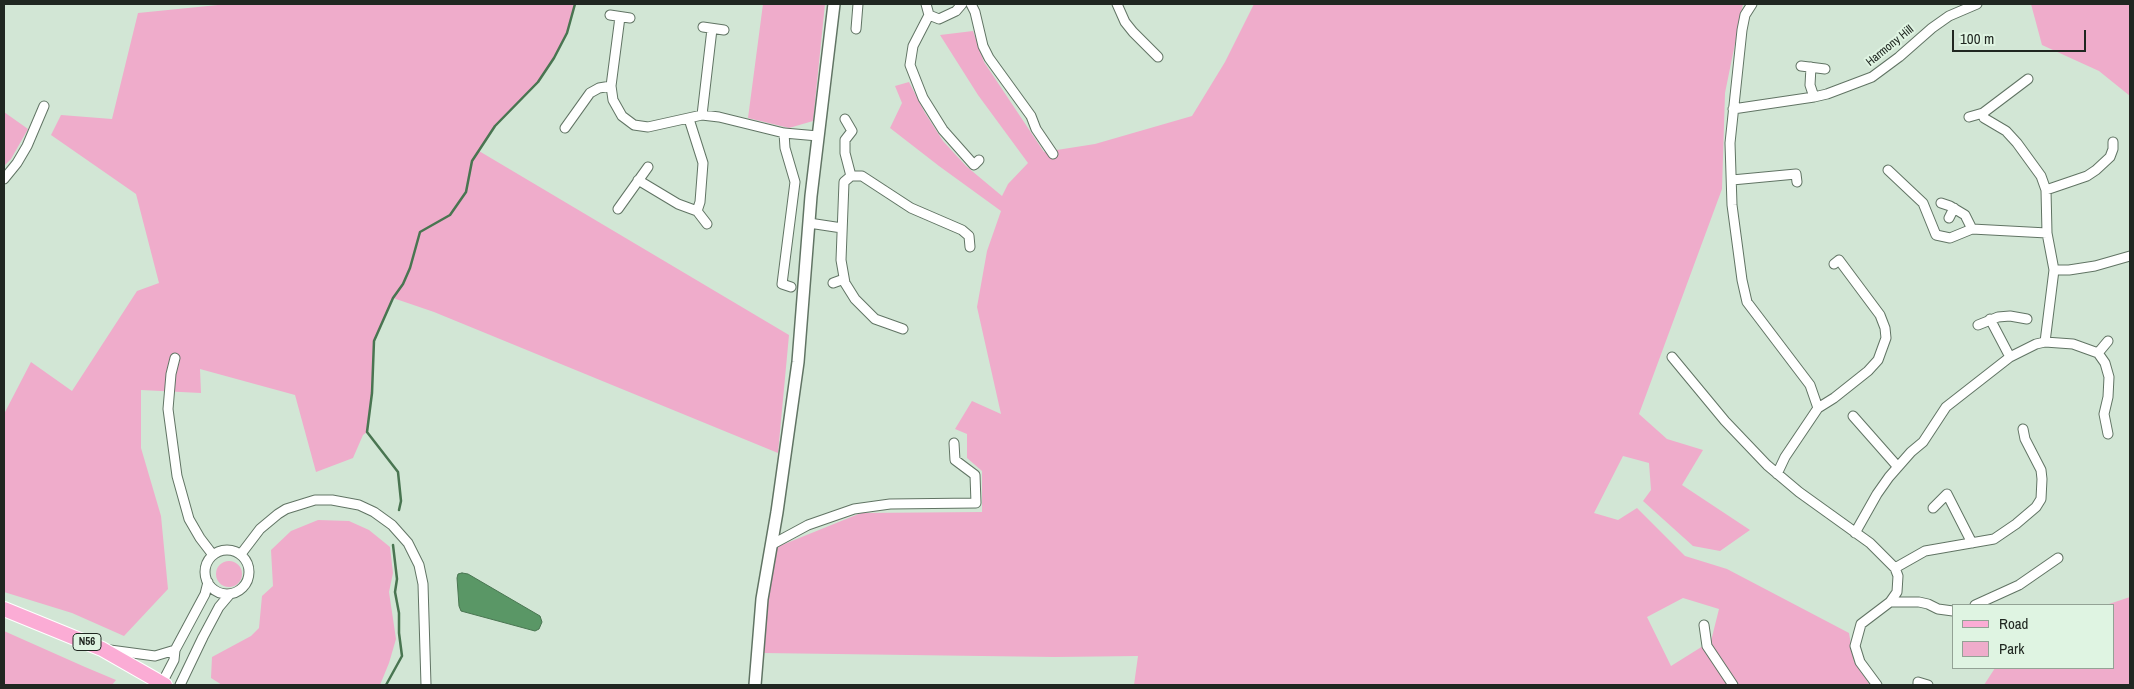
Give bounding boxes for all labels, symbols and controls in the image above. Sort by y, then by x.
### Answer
scale bar [1954,20,2088,52]
street label: Harmony Hill [1863,23,1917,69]
text: 100 m [1960,28,1994,49]
legend [1952,604,2114,669]
text: Road [1999,613,2028,634]
road number: N56 [73,634,101,650]
text: Park [1999,638,2024,659]

